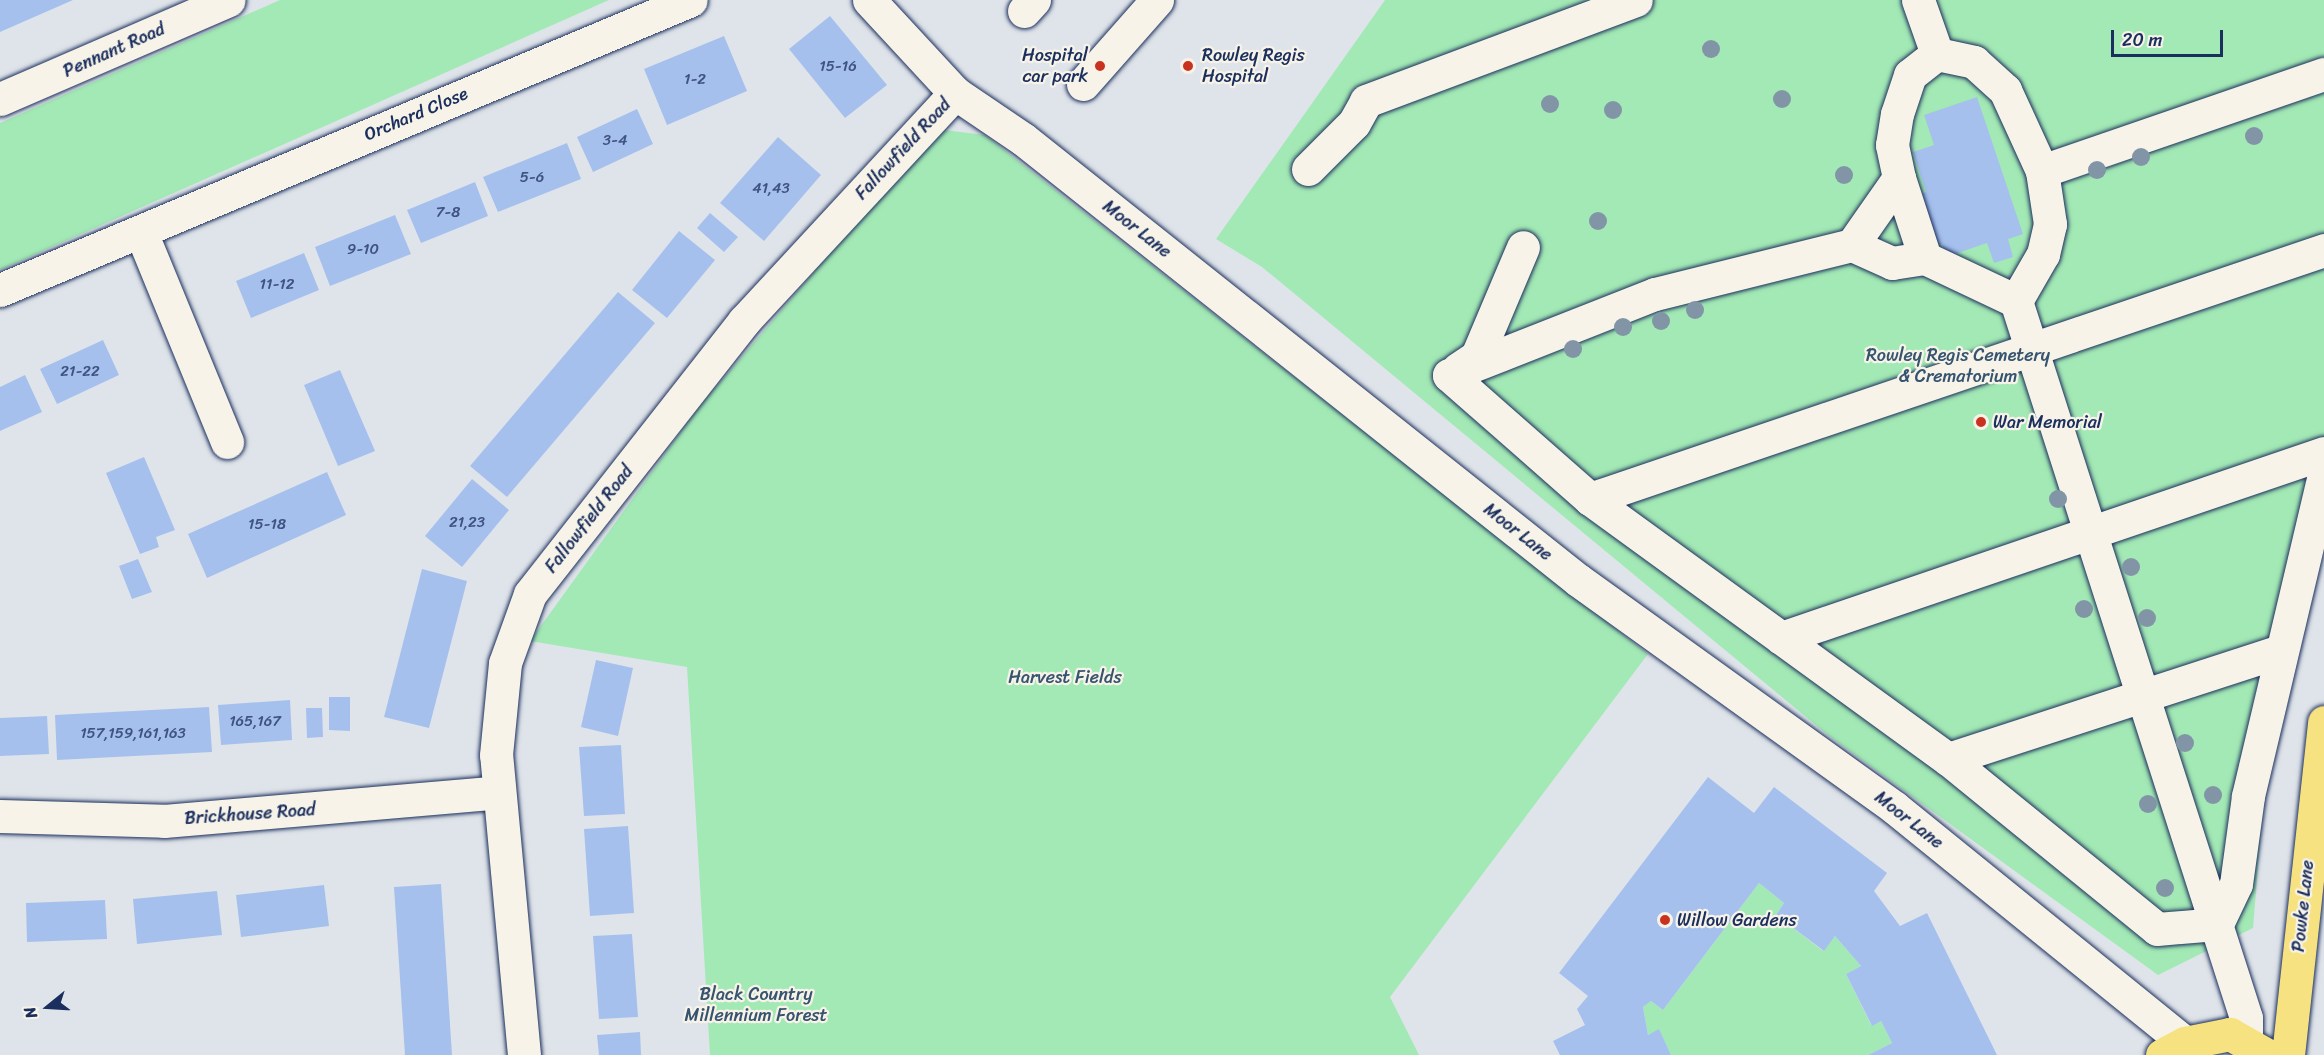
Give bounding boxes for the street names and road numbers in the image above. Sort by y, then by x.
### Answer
street label: Pennant Road [60,18,168,82]
street label: Orchard Close [361,82,471,146]
street label: Fallowfield Road [851,94,955,204]
street label: Moor Lane [1098,195,1176,263]
street label: Fallowfield Road [540,461,638,577]
street label: Moor Lane [1479,498,1557,566]
street label: Moor Lane [1870,786,1948,854]
street label: Brickhouse Road [184,799,316,829]
street label: Powke Lane [2287,859,2319,953]

